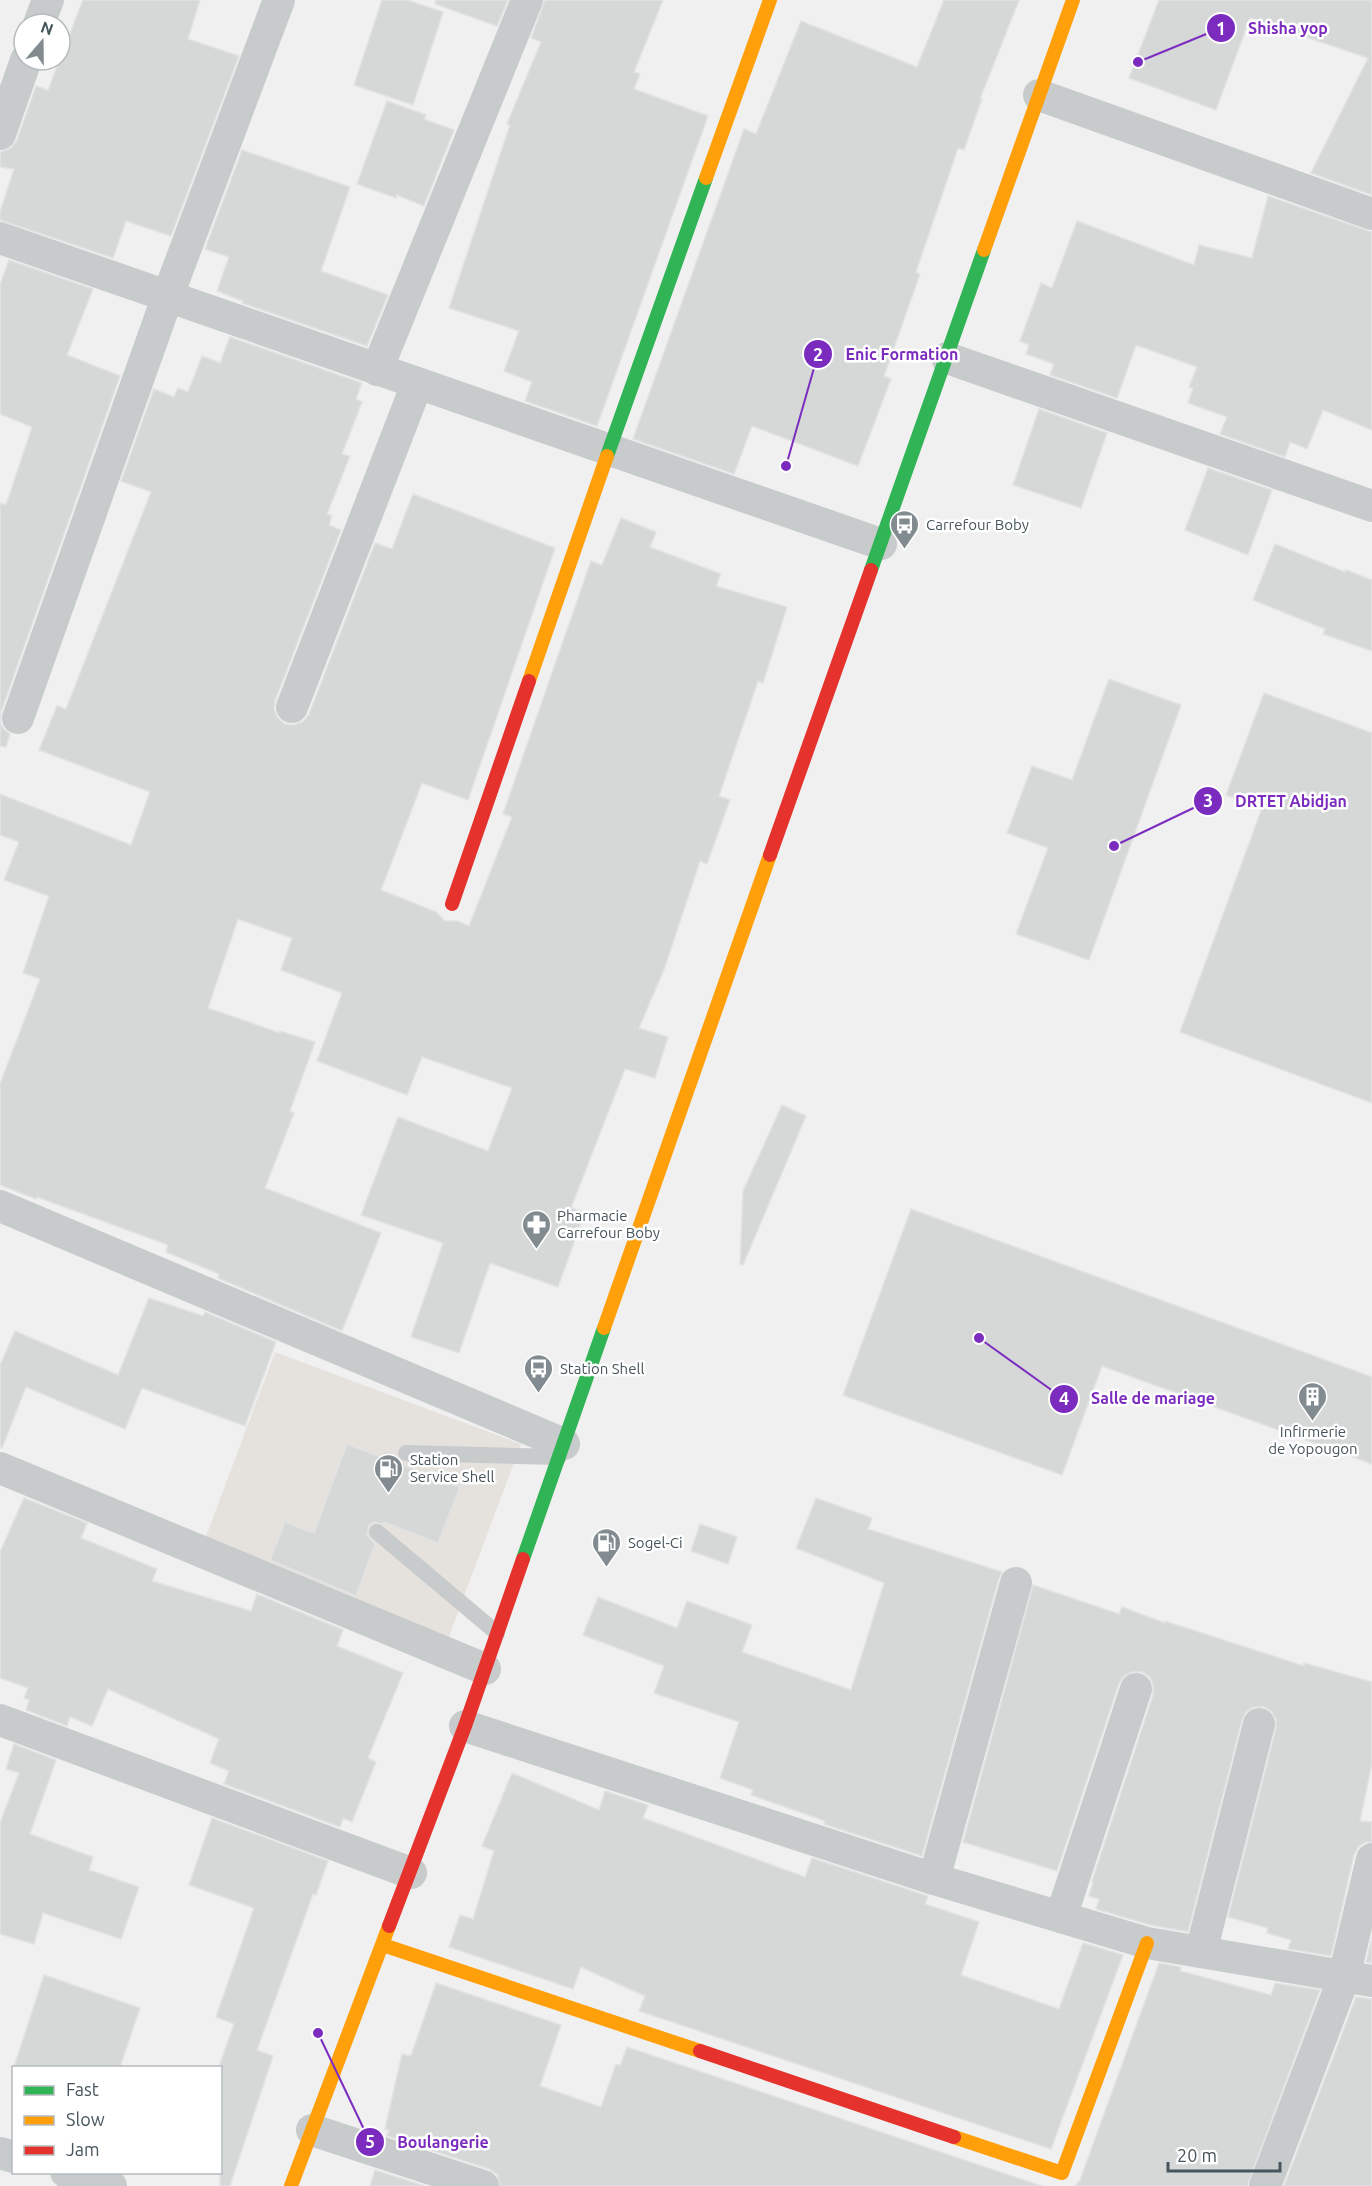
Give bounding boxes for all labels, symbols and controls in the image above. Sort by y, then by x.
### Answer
callout: Shisha yop [1206,11,1340,45]
north arrow [12,12,72,72]
text: N [38,17,56,38]
text: 1 [1216,18,1226,38]
text: Shisha yop [1248,19,1328,37]
callout: Enic Formation [803,337,970,371]
text: 2 [813,344,823,364]
text: Enic Formation [846,345,958,363]
bus stop icon: Carrefour Boby [889,508,921,550]
place label: Carrefour Boby [926,516,1029,533]
callout: DRTET Abidjan [1193,784,1359,818]
text: 3 [1203,790,1213,810]
text: DRTET Abidjan [1235,792,1347,810]
place label: Pharmacie Carrefour Boby [557,1207,660,1241]
pharmacy icon: Pharmacie Carrefour Boby [520,1208,552,1250]
bus stop icon: Station Shell [523,1352,555,1394]
place label: Station Shell [560,1360,644,1377]
building icon: Infirmerie de Yopougon [1297,1380,1329,1422]
callout: Salle de mariage [1049,1382,1227,1416]
text: 4 [1059,1388,1069,1408]
text: Salle de mariage [1091,1389,1215,1407]
place label: Infirmerie de Yopougon [1268,1423,1358,1457]
place label: Station Service Shell [410,1451,494,1485]
fuel station icon: Station Service Shell [373,1452,405,1494]
fuel station icon: Sogel-Ci [591,1526,623,1568]
place label: Sogel-Ci [628,1534,683,1551]
legend [12,2066,222,2174]
text: Fast [66,2079,99,2099]
text: Slow [66,2109,105,2129]
callout: Boulangerie [355,2125,500,2159]
text: 5 [365,2131,375,2151]
text: Boulangerie [397,2133,489,2151]
scale bar [1168,2135,1280,2173]
text: Jam [66,2139,100,2159]
text: 20 m [1177,2145,1217,2165]

